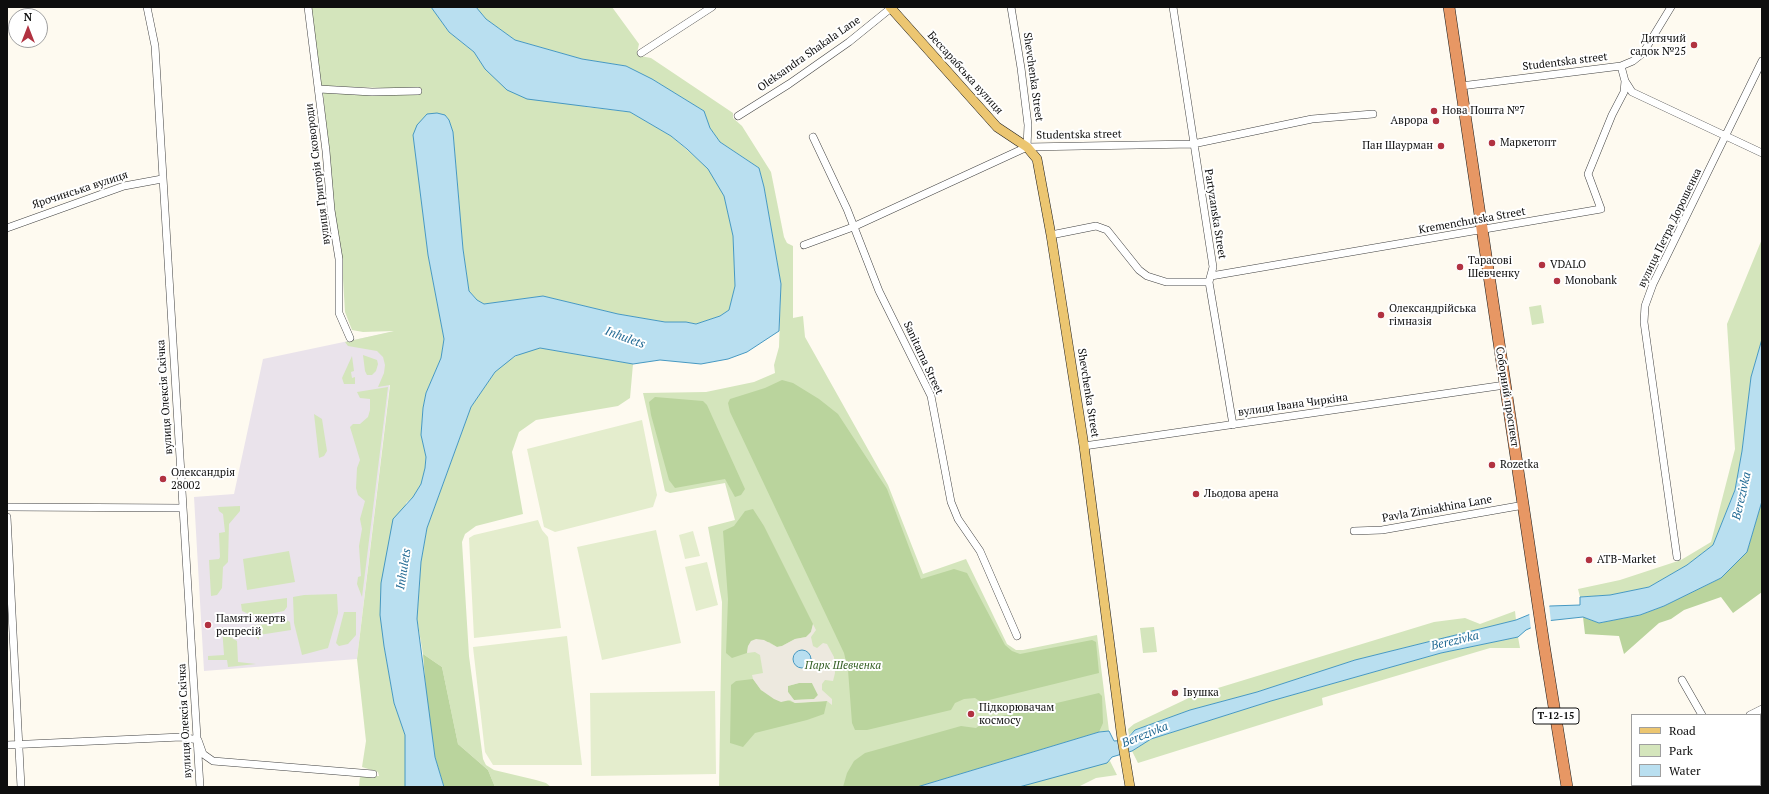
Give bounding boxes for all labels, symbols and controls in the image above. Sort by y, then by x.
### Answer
north arrow [8,8,48,48]
text: N [24,10,32,24]
street label: Oleksandra Shakala Lane [755,13,863,95]
street label: Бессарабська вулиця [924,29,1006,117]
street label: Shevchenka Street [1020,32,1046,122]
place label: Дитячий садок №25 [1630,32,1686,58]
marker: Дитячий садок №25 [1689,40,1699,50]
street label: Studentska street [1522,50,1608,74]
street label: вулиця Григорія Сковороди [303,103,333,245]
place label: Нова Пошта №7 [1442,104,1525,118]
marker: Нова Пошта №7 [1429,106,1439,116]
place label: Аврора [1391,114,1428,128]
marker: Аврора [1431,116,1441,126]
street label: Studentska street [1036,128,1122,142]
place label: Маркетопт [1500,136,1556,150]
marker: Маркетопт [1487,138,1497,148]
place label: Пан Шаурман [1362,139,1433,153]
marker: Пан Шаурман [1436,141,1446,151]
street label: вулиця Петра Дорошенка [1635,166,1705,290]
street label: Ярочинська вулиця [30,168,130,212]
street label: Partyzanska Street [1201,168,1229,260]
street label: Kremenchutska Street [1417,205,1527,237]
place label: Тарасові Шевченку [1468,254,1519,280]
place label: VDALO [1550,258,1586,272]
marker: VDALO [1537,260,1547,270]
marker: Тарасові Шевченку [1455,262,1465,272]
place label: Monobank [1565,274,1617,288]
marker: Monobank [1552,276,1562,286]
place label: Олександрійська гімназія [1389,302,1476,328]
marker: Олександрійська гімназія [1376,310,1386,320]
street label: Sanitarna Street [900,319,946,397]
water label: Inhulets [603,324,647,352]
street label: вулиця Олексія Скічка [154,339,176,455]
street label: Соборний проспект [1493,346,1521,448]
street label: Shevchenka Street [1074,348,1102,438]
street label: вулиця Івана Чиркіна [1237,391,1349,419]
place label: Rozetka [1500,458,1539,472]
marker: Rozetka [1487,460,1497,470]
place label: Олександрія 28002 [171,466,235,492]
water label: Berezivka [1730,471,1754,521]
marker: Олександрія 28002 [158,474,168,484]
place label: Льодова арена [1204,487,1279,501]
marker: Льодова арена [1191,489,1201,499]
street label: Pavla Zimiakhina Lane [1381,493,1493,525]
water label: Inhulets [394,547,414,591]
place label: ATB-Market [1597,553,1656,567]
marker: ATB-Market [1584,555,1594,565]
place label: Памяті жертв репресій [216,612,285,638]
marker: Памяті жертв репресій [203,620,213,630]
water label: Berezivka [1430,629,1480,653]
park label: Парк Шевченка [805,659,881,673]
street label: вулиця Олексія Скічка [175,663,195,779]
place label: Івушка [1183,686,1219,700]
marker: Івушка [1170,688,1180,698]
place label: Підкорювачам космосу [979,701,1054,727]
road number: Т-12-15 [1533,708,1579,724]
marker: Підкорювачам космосу [966,709,976,719]
legend [1631,714,1761,786]
water label: Berezivka [1120,719,1170,751]
text: Road [1669,723,1696,738]
text: Park [1669,743,1693,758]
text: Water [1669,763,1701,778]

